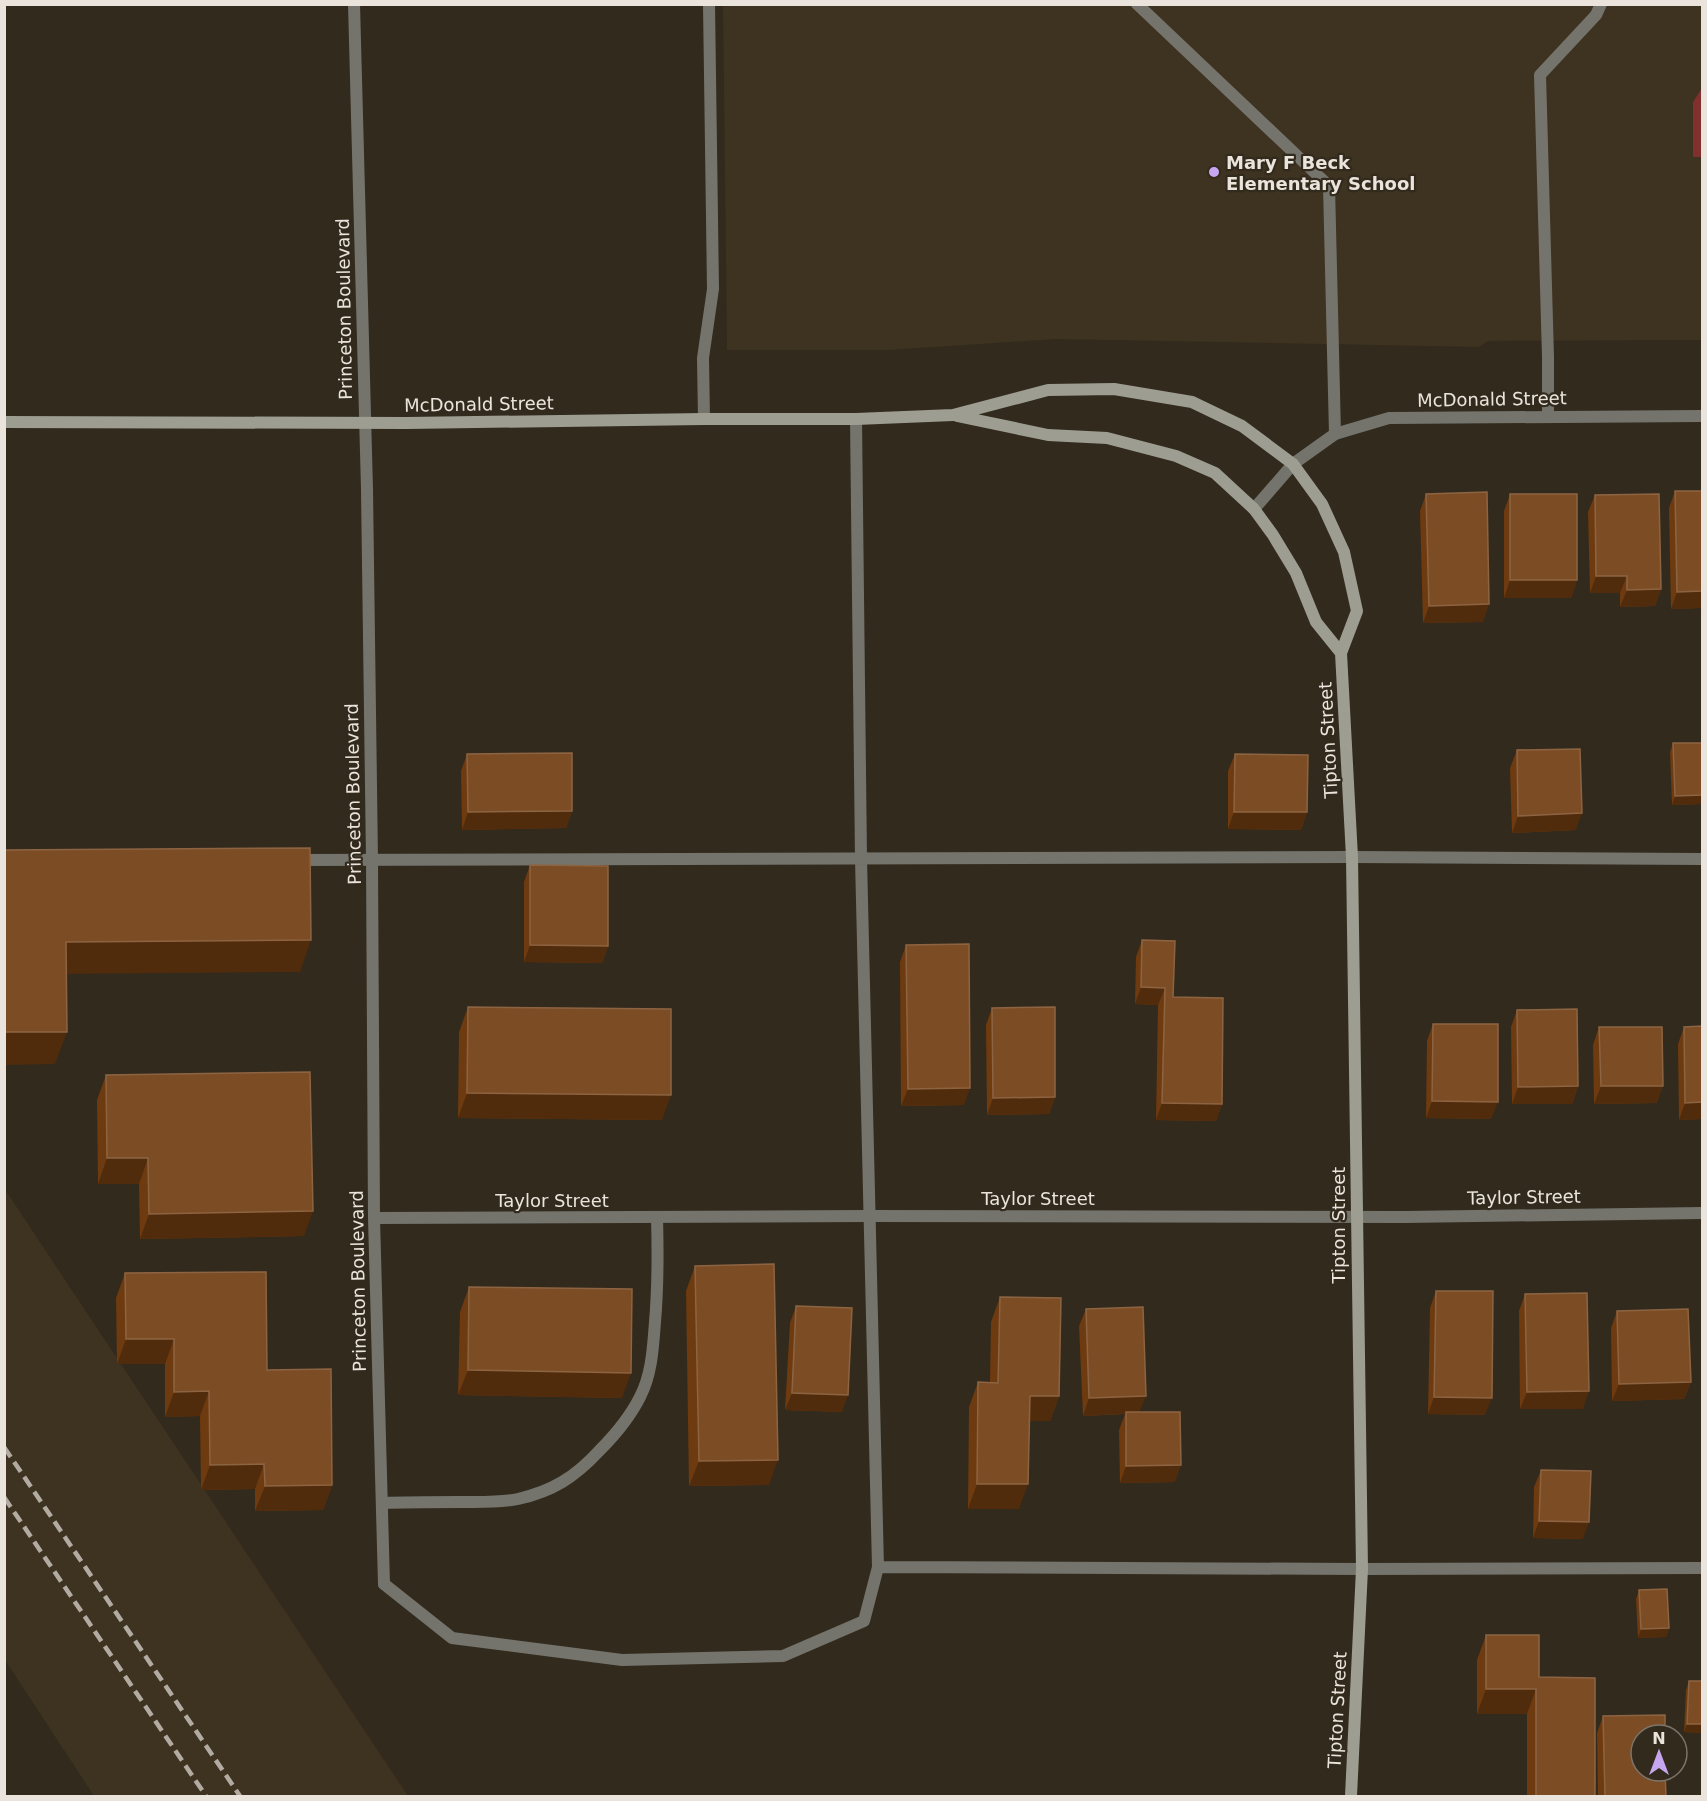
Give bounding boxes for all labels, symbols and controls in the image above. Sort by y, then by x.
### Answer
place label: Mary F Beck Elementary School [1226,152,1415,194]
marker: Mary F Beck Elementary School [1207,165,1221,179]
street label: Princeton Boulevard [332,218,356,400]
street label: McDonald Street [1417,387,1567,411]
street label: McDonald Street [404,392,554,416]
street label: Tipton Street [1314,681,1342,800]
street label: Princeton Boulevard [341,703,365,885]
street label: Tipton Street [1328,1167,1349,1284]
street label: Taylor Street [1466,1186,1581,1209]
street label: Taylor Street [980,1188,1095,1209]
street label: Princeton Boulevard [346,1190,370,1372]
street label: Taylor Street [494,1190,609,1211]
street label: Tipton Street [1323,1651,1351,1770]
north arrow [1629,1723,1689,1783]
text: N [1652,1729,1666,1748]

